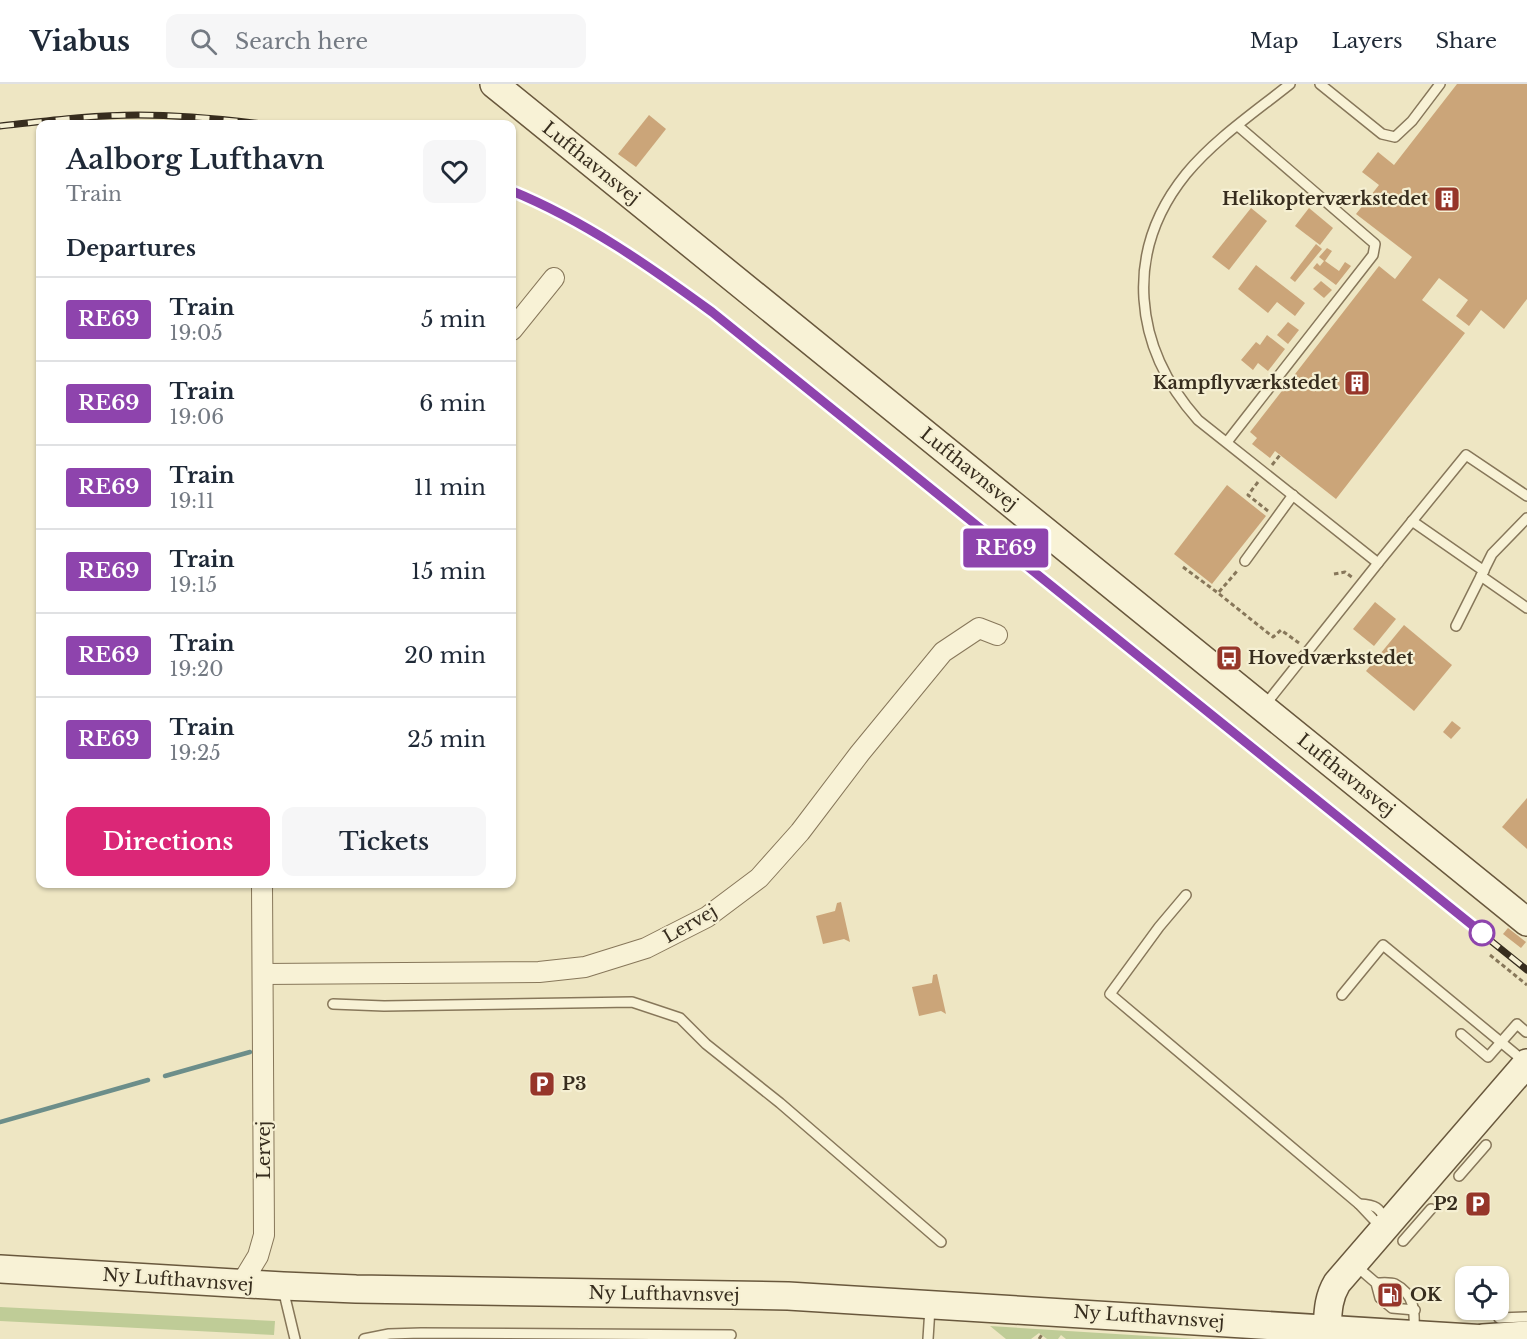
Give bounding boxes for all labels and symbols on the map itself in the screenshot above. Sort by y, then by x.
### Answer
street label: Lufthavnsvej [538,117,644,209]
building icon: Helikopterværkstedet [1432,184,1462,214]
place label: Helikopterværkstedet [1222,188,1428,210]
building icon: Kampflyværkstedet [1342,368,1372,398]
place label: Kampflyværkstedet [1153,372,1338,394]
street label: Lufthavnsvej [916,423,1022,515]
line badge: RE69 [964,528,1048,568]
bus stop icon: Hovedværkstedet [1214,643,1244,673]
place label: Hovedværkstedet [1248,647,1413,669]
street label: Lufthavnsvej [1293,729,1399,821]
street label: Lervej [659,900,721,948]
unlabelled marker [1469,920,1495,946]
parking icon: P3 [527,1069,557,1099]
place label: P3 [562,1073,586,1095]
street label: Lervej [253,1121,275,1179]
parking icon: P2 [1463,1189,1493,1219]
place label: P2 [1433,1193,1458,1215]
street label: Ny Lufthavnsvej [102,1264,254,1296]
fuel station icon: OK [1375,1280,1405,1310]
street label: Ny Lufthavnsvej [588,1282,740,1306]
place label: OK [1410,1284,1443,1306]
street label: Ny Lufthavnsvej [1073,1301,1225,1333]

